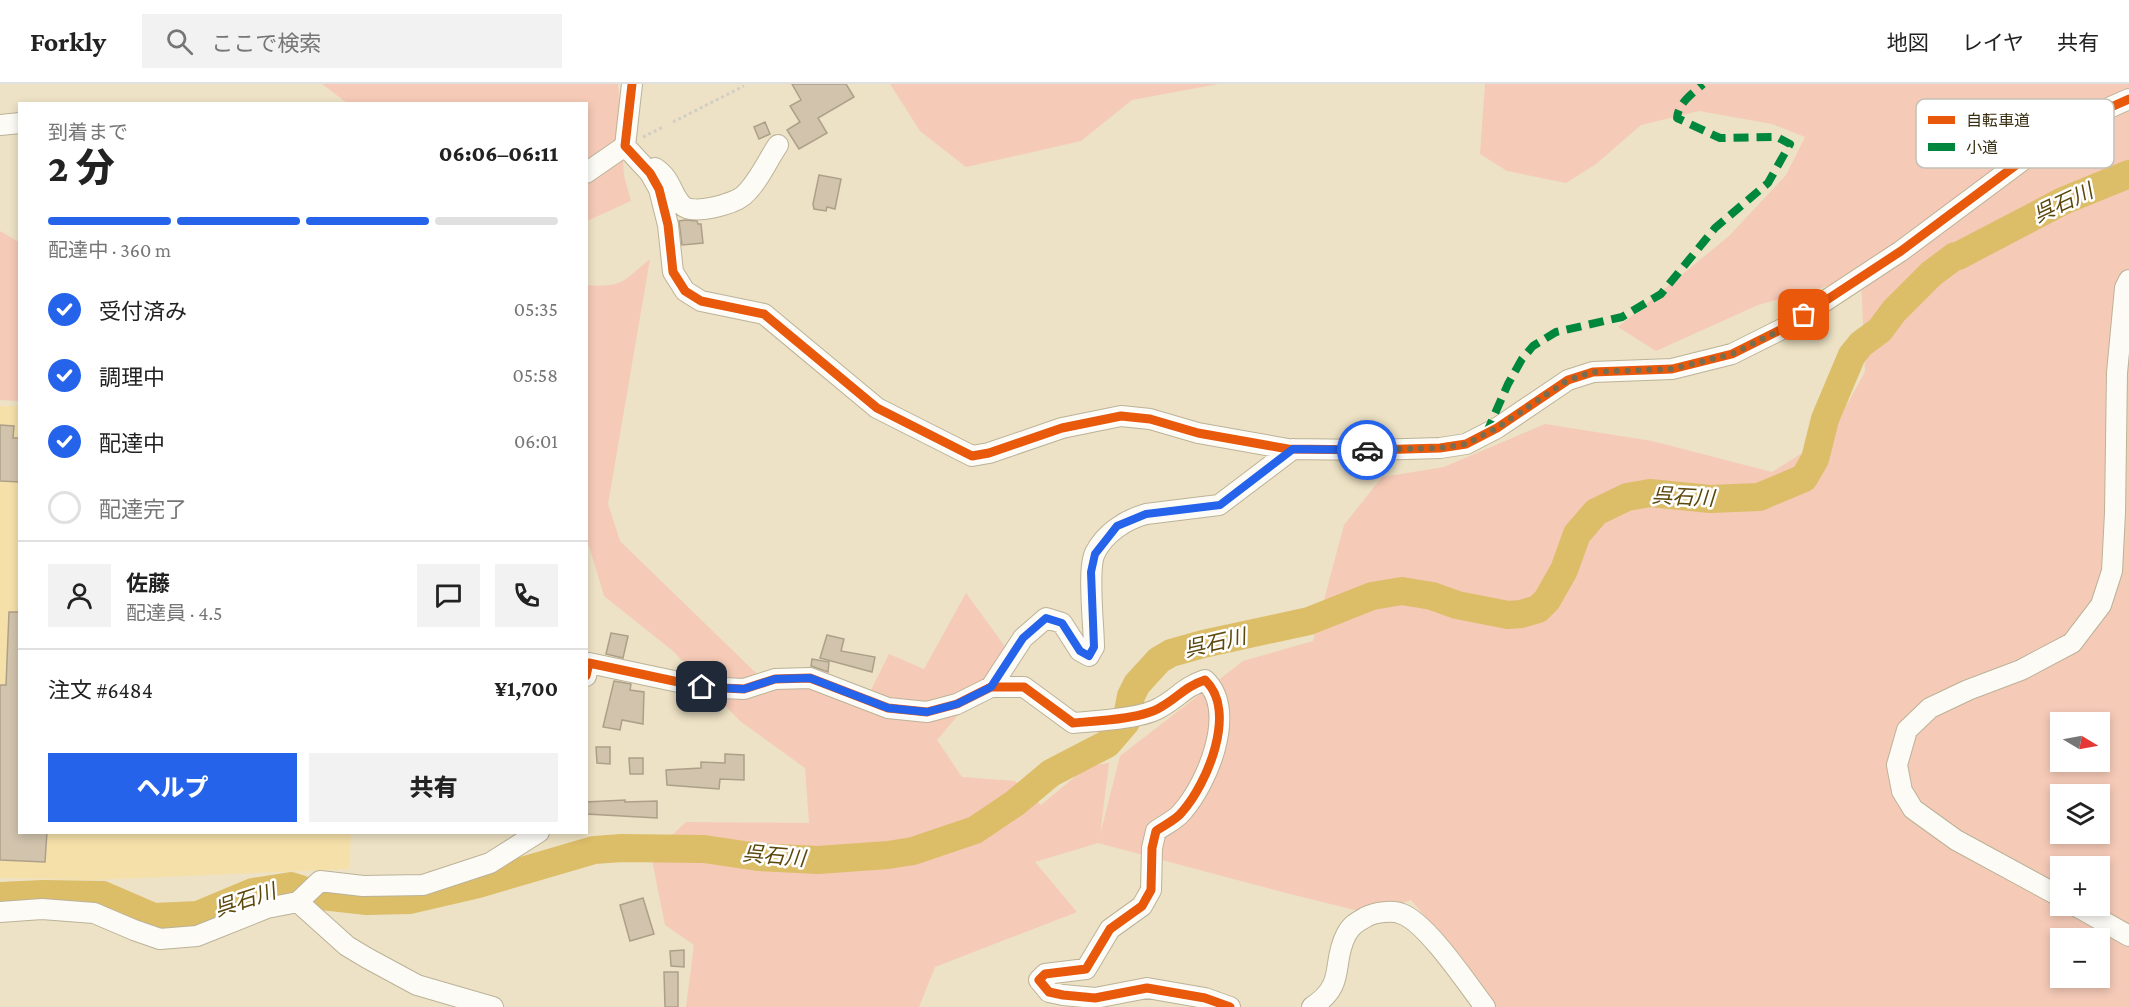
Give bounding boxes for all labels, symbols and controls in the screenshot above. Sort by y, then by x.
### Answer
search box [142,14,562,68]
icon: search [163,25,196,58]
text: Forkly [30,26,106,57]
text: ここで検索 [211,31,321,56]
text: 地図 [1887,31,1929,55]
text: レイヤ [1962,31,2024,55]
text: 共有 [2057,31,2099,55]
legend [1916,99,2114,168]
text: 自転車道 [1966,112,2030,129]
text: 到着まで [48,121,128,143]
text: 小道 [1966,139,1998,156]
text: 06:06–06:11 [439,141,558,166]
text: 2 分 [48,146,115,189]
water label: 呉石川 [2029,178,2098,227]
text: 配達中 · 360 m [48,239,171,261]
pin [1778,289,1829,340]
icon: check [48,293,81,326]
text: 05:35 [514,298,558,320]
icon: bag [1787,298,1820,331]
text: 受付済み [99,299,187,324]
icon: check [48,359,81,392]
text: 05:58 [512,364,558,386]
text: 調理中 [99,365,165,390]
courier [1337,420,1397,480]
icon: check [48,425,81,458]
text: 06:01 [514,430,558,452]
text: 配達中 [99,431,165,456]
icon: car [1351,434,1384,467]
water label: 呉石川 [1651,483,1717,511]
text: 配達完了 [99,497,187,522]
button: person [48,564,111,627]
button: chat [417,564,480,627]
button: phone [495,564,558,627]
text: 佐藤 [126,571,170,596]
text: 配達員 · 4.5 [126,602,223,624]
water label: 呉石川 [1182,624,1250,662]
pin [676,661,727,712]
icon: home [685,670,718,703]
text: ¥1,700 [495,676,558,701]
text: 注文 #6484 [48,678,153,703]
north arrow [2050,712,2110,772]
map controls [2050,712,2110,988]
button: ヘルプ [48,753,297,822]
button: 共有 [309,753,558,822]
button: layers [2050,784,2110,844]
water label: 呉石川 [742,841,808,871]
button: + [2050,856,2110,916]
water label: 呉石川 [211,878,281,921]
button: − [2050,928,2110,988]

